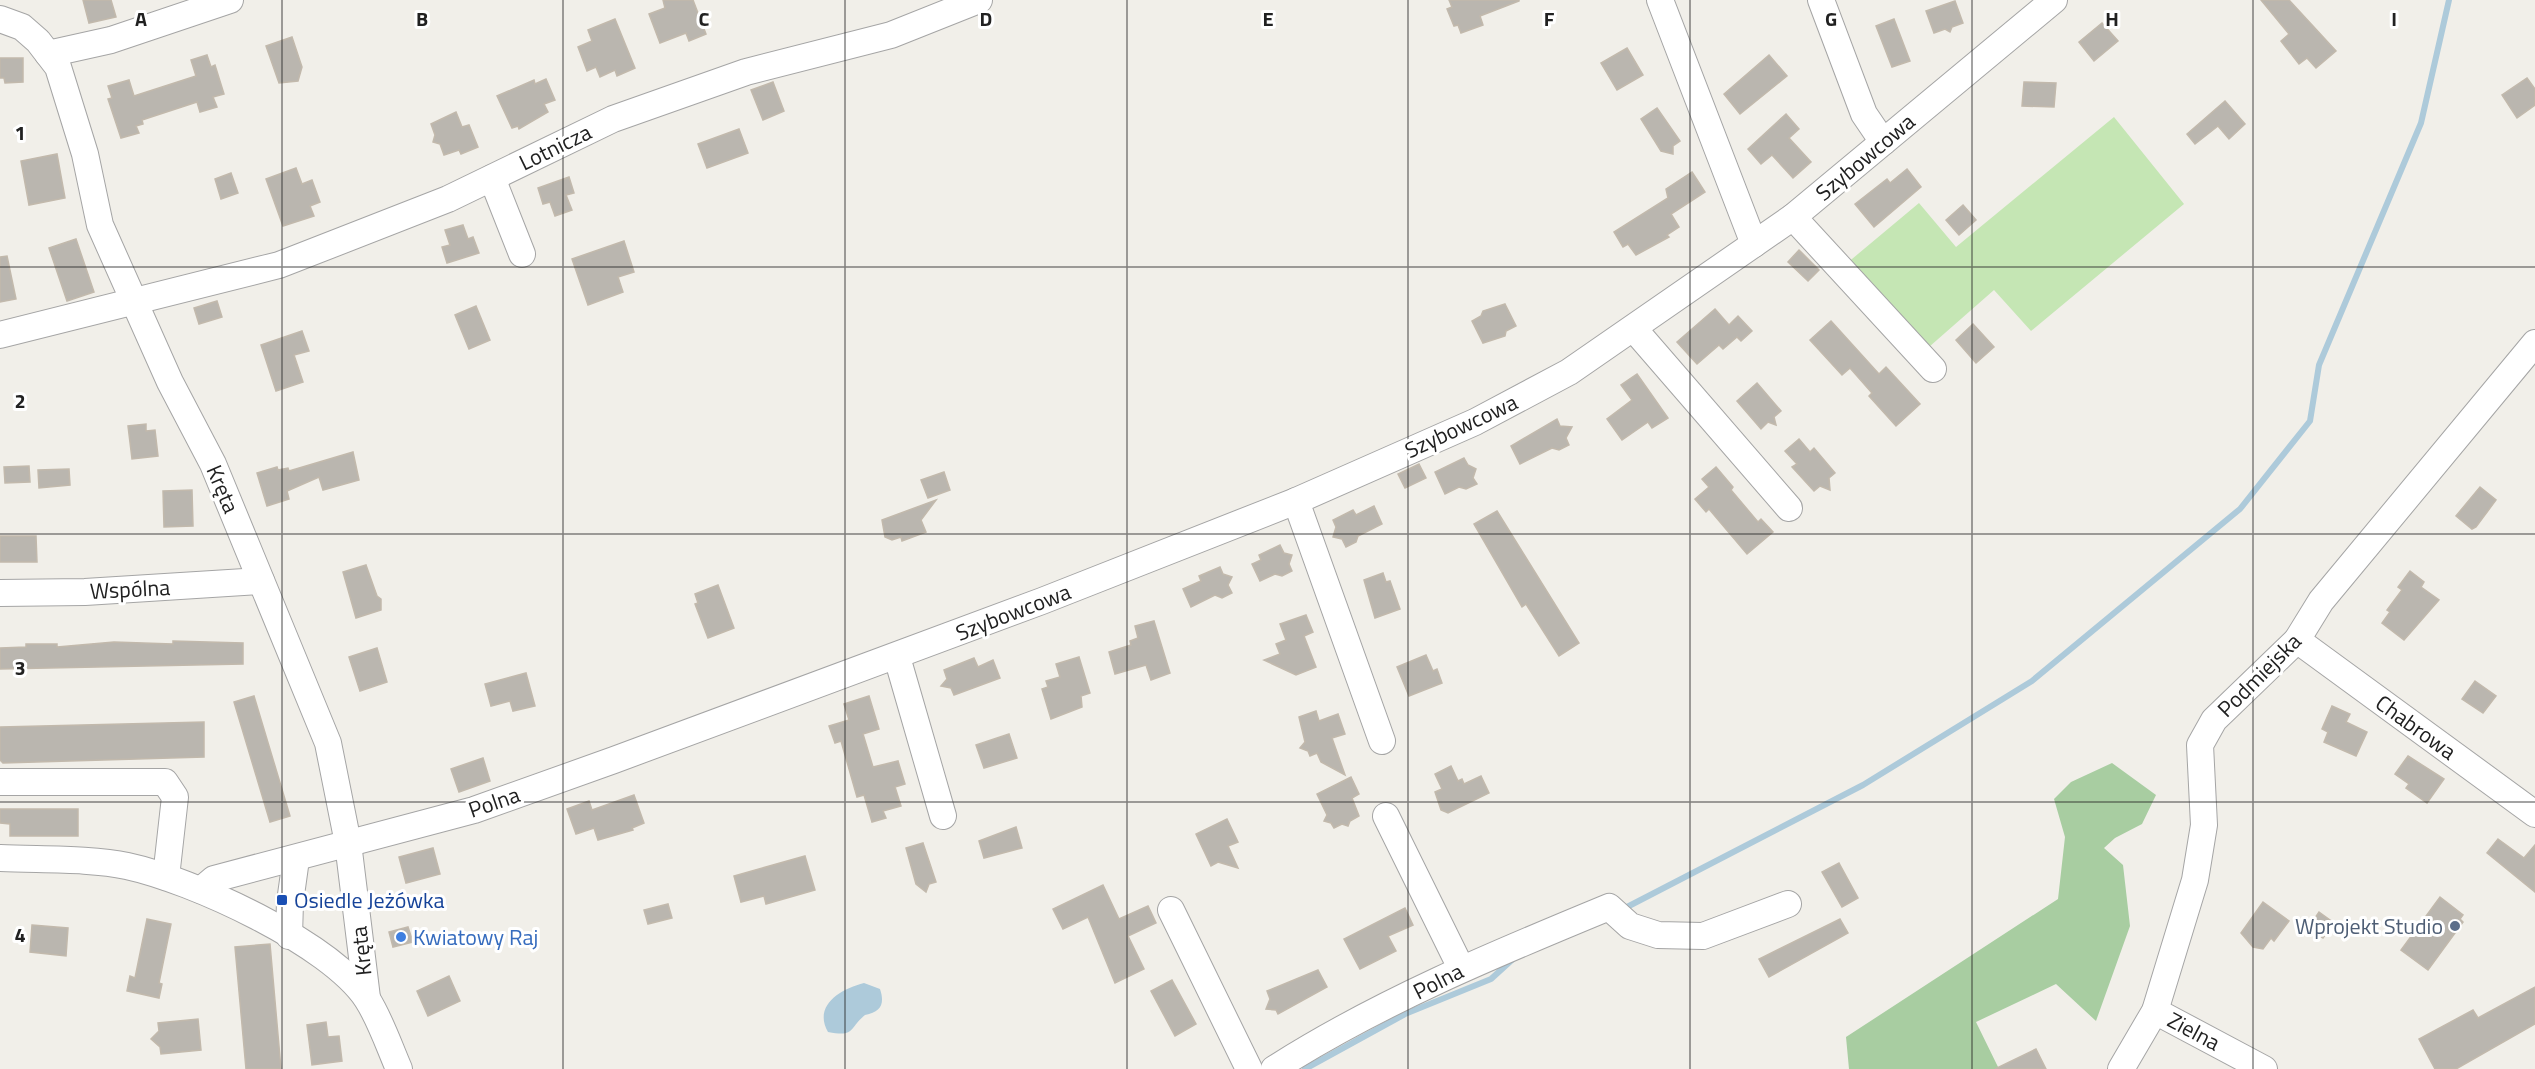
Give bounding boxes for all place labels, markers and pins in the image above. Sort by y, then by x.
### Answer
place label: Osiedle Jeżówka [294,883,444,917]
marker: Osiedle Jeżówka [275,893,289,907]
place label: Wprojekt Studio [2295,909,2443,943]
marker: Wprojekt Studio [2448,919,2462,933]
place label: Kwiatowy Raj [413,920,538,954]
marker: Kwiatowy Raj [394,930,408,944]

